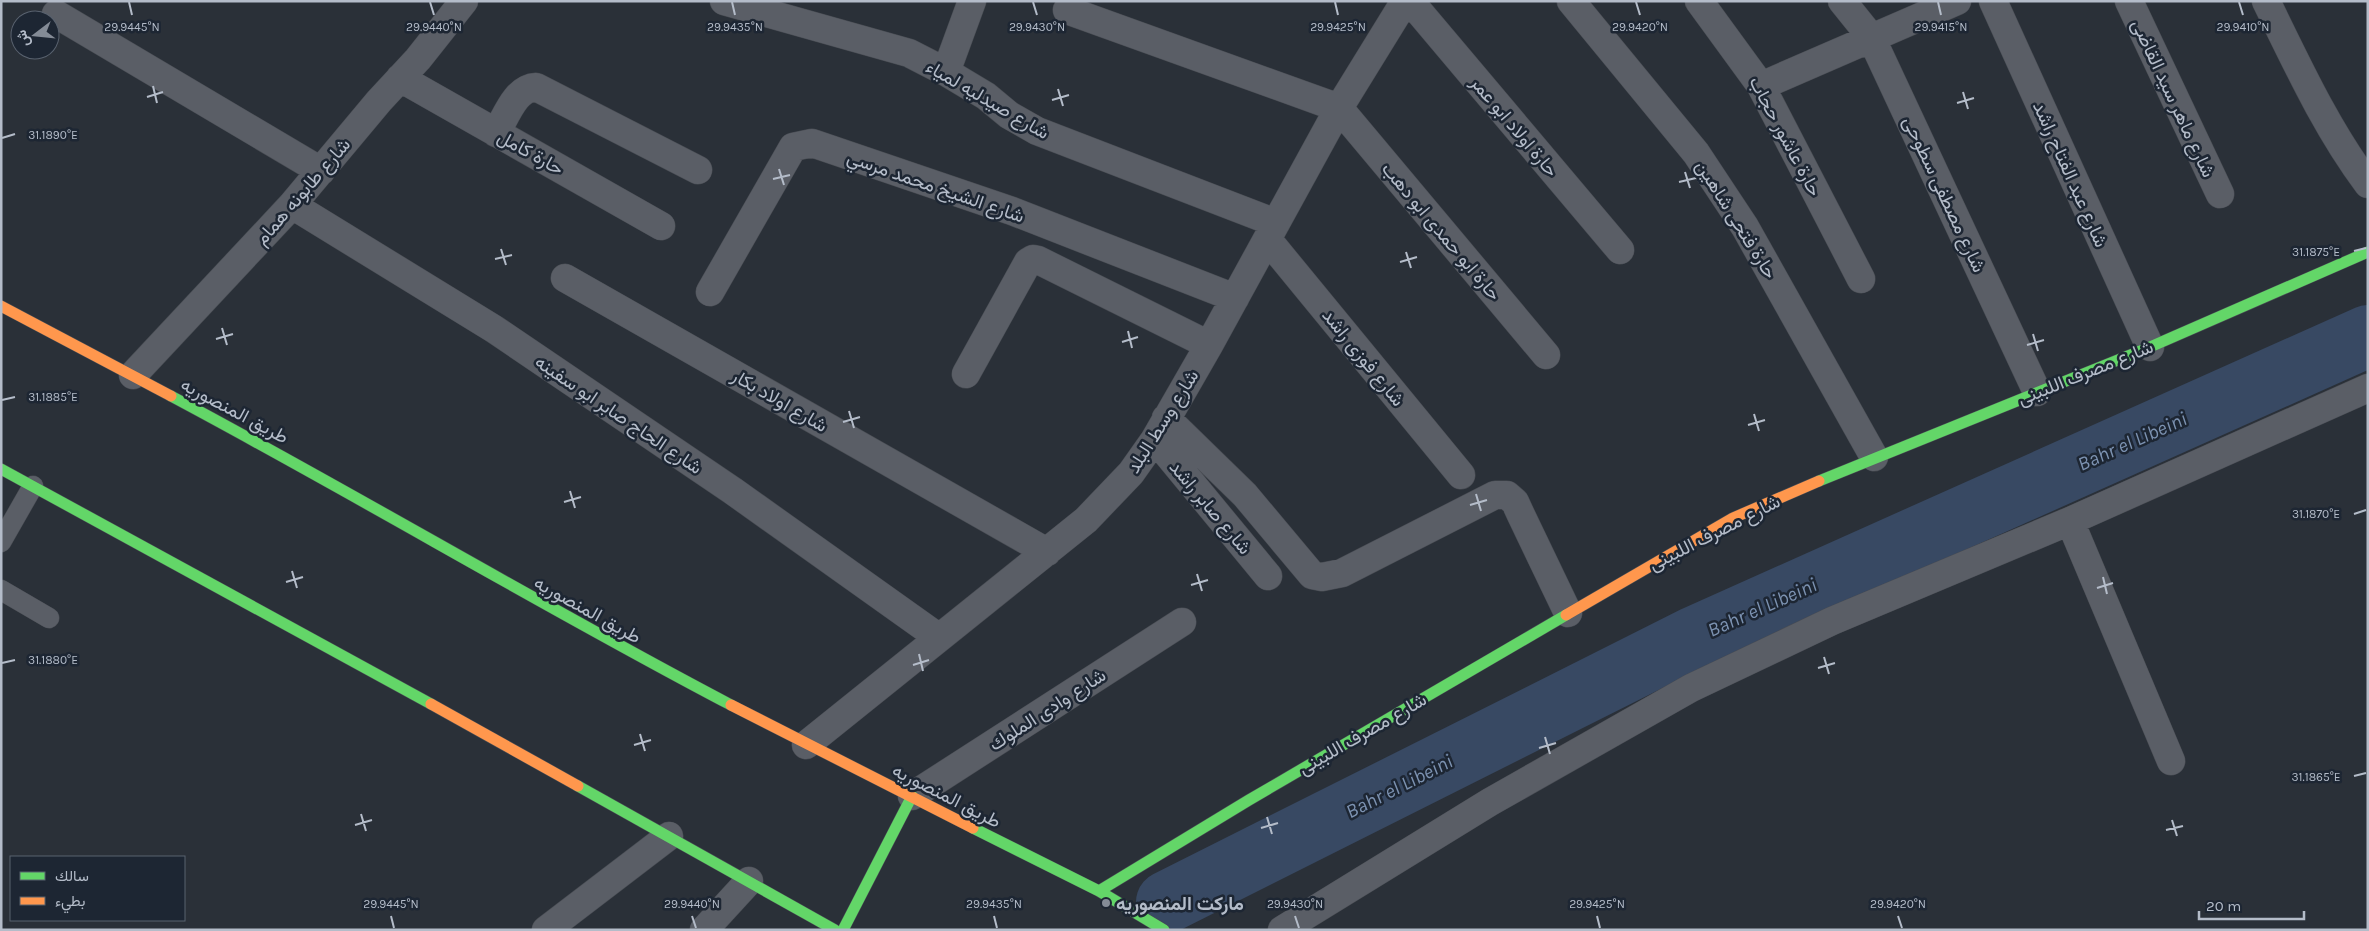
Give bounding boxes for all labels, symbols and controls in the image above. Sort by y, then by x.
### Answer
north arrow [10,10,60,60]
street label: شارع ماهر سيد القاضى [2126,16,2219,181]
text: 29.9445°N [104,20,160,34]
text: 29.9440°N [406,20,462,34]
text: 29.9435°N [707,20,763,34]
text: 29.9430°N [1009,20,1065,34]
text: 29.9425°N [1310,20,1366,34]
text: 29.9420°N [1612,20,1668,34]
text: 29.9415°N [1915,20,1967,34]
text: 29.9410°N [2216,20,2270,34]
text: ش [12,28,33,49]
street label: شارع صيدليه لمياء [922,56,1053,145]
street label: حارة اولاد ابو عمر [1465,71,1563,181]
street label: حارة عاشور حجاب [1744,73,1826,200]
street label: شارع عبد الفتاح راشد [2027,98,2112,251]
street label: شارع مصطفى سطوحى [1897,113,1990,276]
street label: حارة كامل [494,126,567,180]
text: 31.1890°E [28,128,78,142]
street label: شارع طابونه همام [250,134,356,250]
street label: شارع الشيخ محمد مرسي [843,146,1027,231]
street label: حارة فتحى شاهين [1691,156,1781,283]
street label: حارة ابو حمدى ابو دهب [1377,158,1505,305]
text: 31.1875°E [2292,245,2340,259]
street label: شارع فوزى راشد [1316,304,1409,411]
street label: شارع مصرف اللبينى [2014,336,2157,411]
street label: شارع الحاج صابر ابو سفينه [530,351,706,480]
street label: شارع اولاد بكار [726,364,831,438]
street label: شارع وسط البلد [1122,366,1204,478]
street label: طريق المنصوريه [177,373,292,449]
text: 31.1885°E [28,390,78,404]
water label: Bahr el Libeini [2074,407,2190,476]
street label: شارع صابر راشد [1164,456,1256,560]
street label: شارع مصرف اللبينى [1645,490,1784,576]
text: 31.1870°E [2292,507,2340,521]
street label: طريق المنصوريه [530,571,645,648]
water label: Bahr el Libeini [1704,573,1820,642]
text: 31.1880°E [28,653,78,667]
street label: شارع وادى الملوك [985,664,1111,757]
street label: شارع مصرف اللبينى [1294,688,1431,780]
water label: Bahr el Libeini [1342,750,1457,823]
street label: طريق المنصوريه [889,759,1005,833]
text: 31.1865°E [2291,770,2341,784]
legend [10,856,185,921]
text: سالك [55,867,89,885]
scale bar [2199,888,2304,920]
text: بطيء [55,892,85,914]
place label: ماركت المنصوريه [1116,893,1244,916]
text: 29.9445°N [363,897,419,911]
text: 29.9440°N [664,897,720,911]
text: 29.9435°N [966,897,1022,911]
marker: ماركت المنصوريه [1100,897,1112,909]
text: 29.9430°N [1267,897,1323,911]
text: 29.9425°N [1569,897,1625,911]
text: 29.9420°N [1870,897,1926,911]
text: 20 m [2206,897,2241,915]

